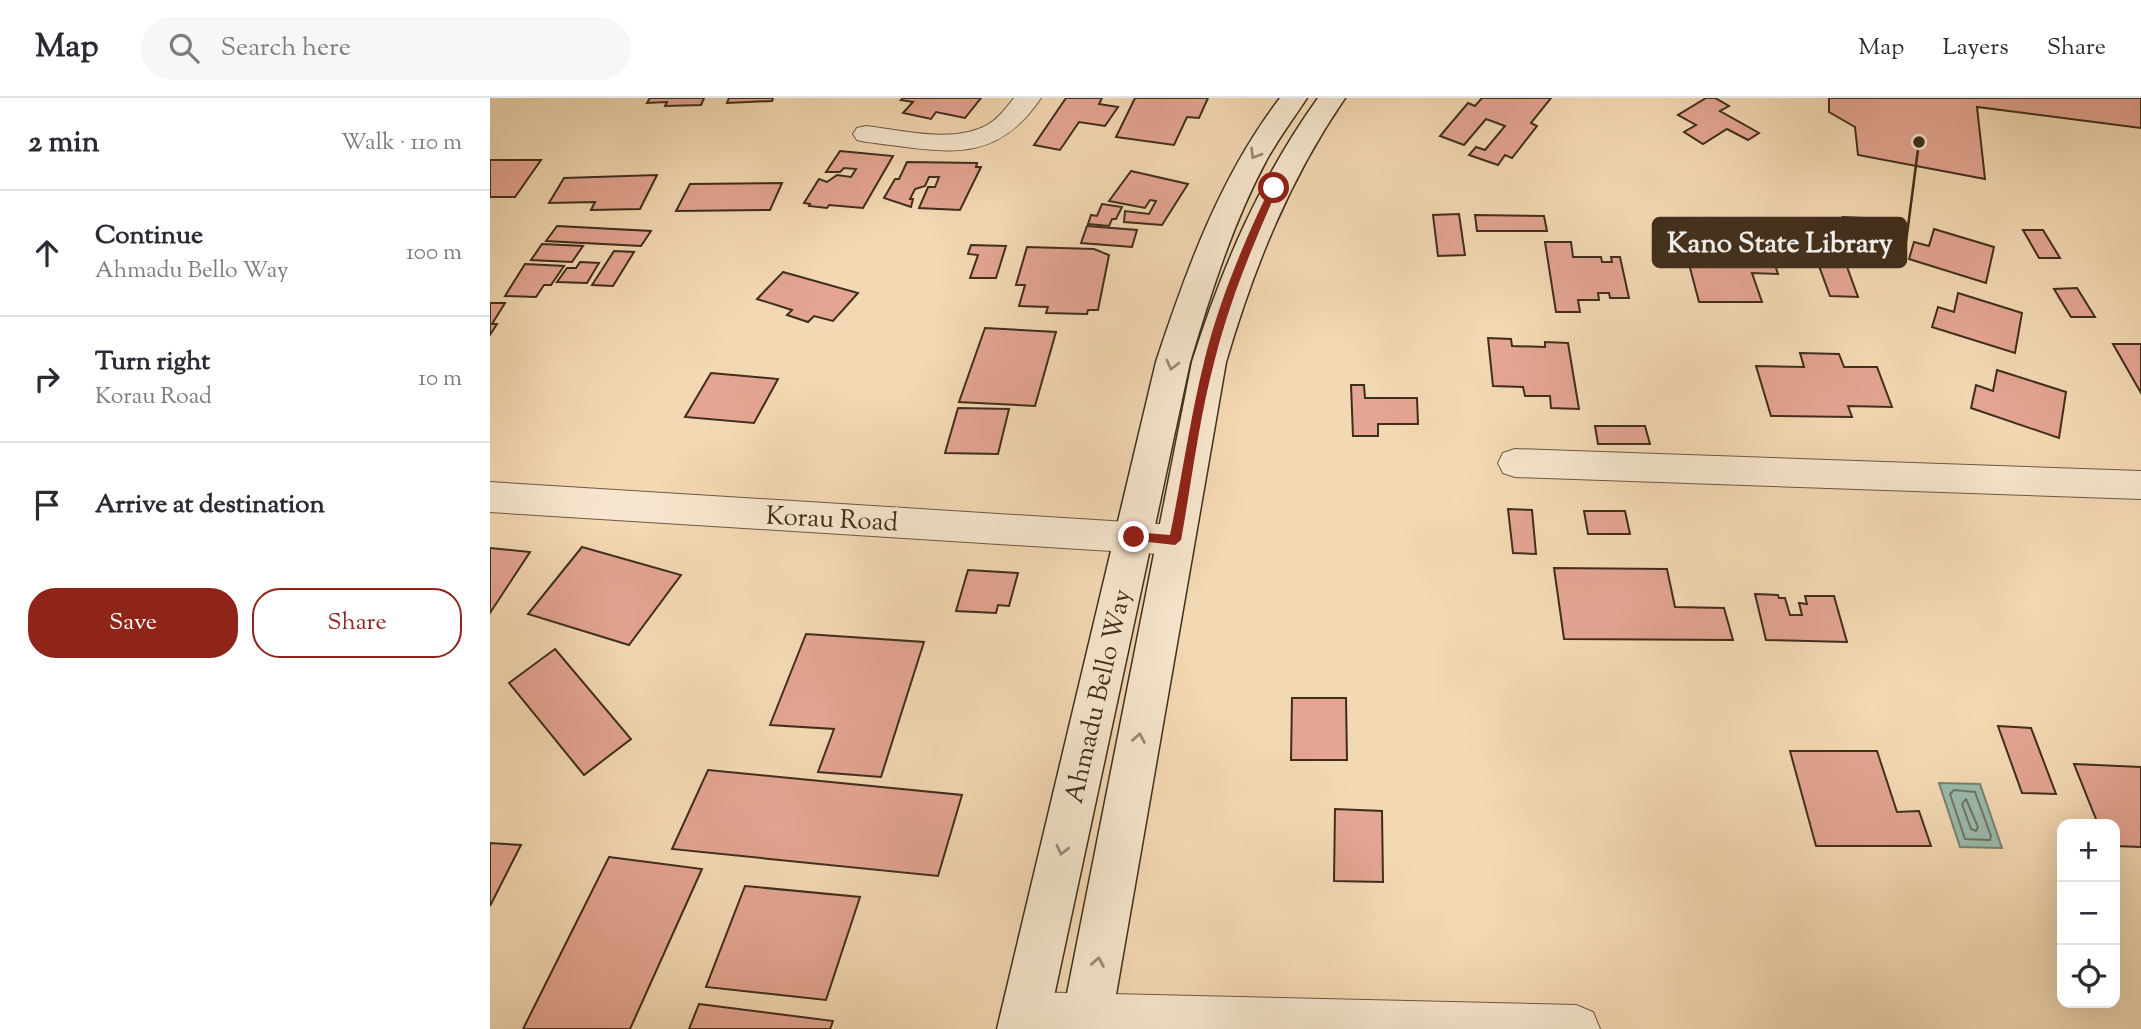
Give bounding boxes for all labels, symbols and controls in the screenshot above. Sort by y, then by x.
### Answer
search box [141,17,631,80]
text: Map [35,24,99,72]
icon: search [165,29,203,67]
text: Search here [221,30,351,67]
text: Map [1858,31,1904,65]
text: Layers [1942,31,2009,65]
text: Share [2047,31,2106,65]
text: 2 min [28,122,100,165]
text: Walk · 110 m [341,127,462,160]
one-way arrow [1250,146,1263,159]
route start [1258,172,1289,203]
text: Continue [95,218,203,255]
callout: Kano State Library [1653,218,1906,267]
text: Kano State Library [1667,225,1893,265]
icon: ahead [28,234,66,272]
text: 100 m [406,237,462,270]
text: Ahmadu Bello Way [95,255,289,288]
text: Turn right [95,344,210,381]
one-way arrow [1166,359,1180,371]
icon: right [28,360,66,398]
text: 10 m [418,363,462,396]
text: Korau Road [95,381,212,414]
icon: arrive [28,486,66,524]
text: Arrive at destination [95,487,325,524]
street label: Korau Road [765,499,899,542]
route end [1118,521,1149,552]
street label: Ahmadu Bello Way [1057,586,1142,807]
button: Save [28,588,238,658]
button: Share [252,588,462,658]
one-way arrow [1130,732,1145,744]
map controls [2057,819,2120,1008]
button: + [2057,819,2120,882]
one-way arrow [1056,844,1071,856]
button: − [2057,882,2120,945]
button: locate [2057,945,2120,1008]
one-way arrow [1090,956,1105,968]

